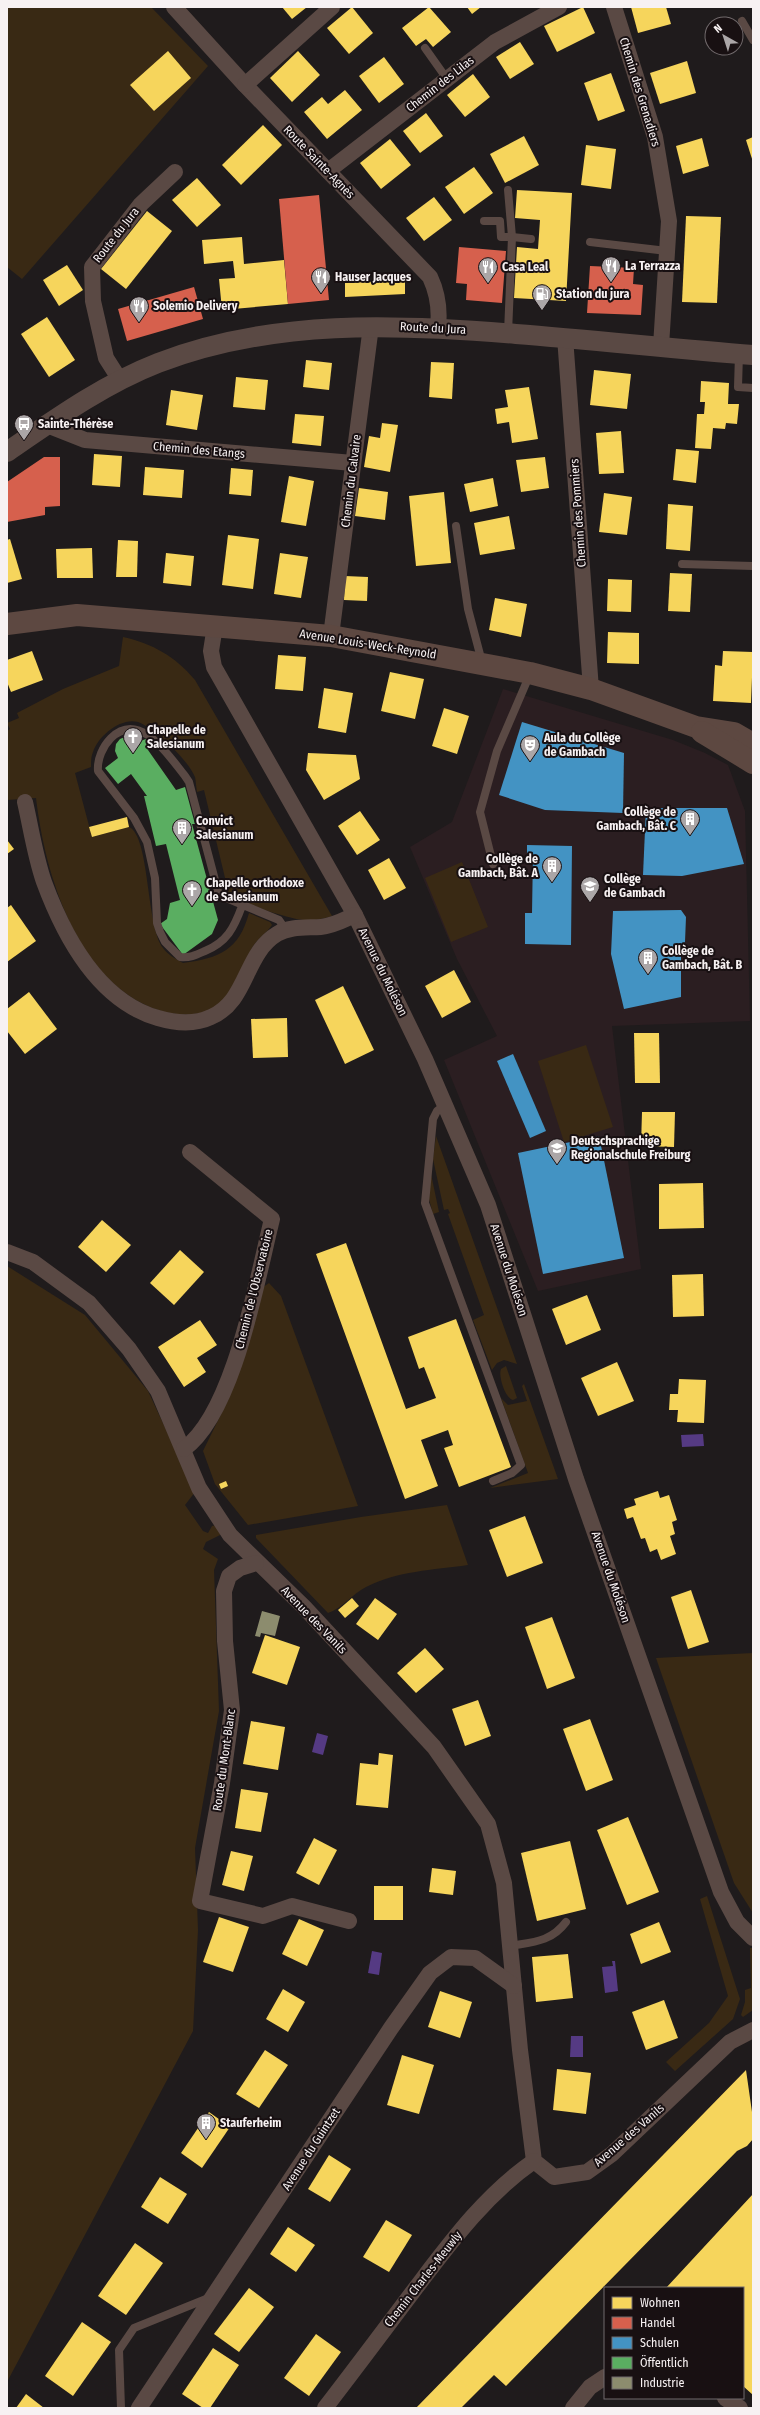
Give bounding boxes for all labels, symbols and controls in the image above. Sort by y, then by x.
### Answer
north arrow [704,16,744,56]
text: N [711,21,725,36]
street label: Chemin des Grenadiers [617,36,663,148]
street label: Chemin des Lilas [403,53,477,115]
street label: Route Sainte-Agnès [281,123,357,201]
street label: Route du Jura [90,205,142,265]
restaurant icon: La Terrazza [600,255,622,283]
restaurant icon: Casa Leal [477,256,499,284]
place label: La Terrazza [625,259,681,273]
place label: Casa Leal [502,260,549,274]
restaurant icon: Hauser Jacques [310,266,332,294]
place label: Hauser Jacques [335,270,412,284]
fuel station icon: Station du jura [531,283,553,311]
place label: Station du jura [556,287,629,301]
restaurant icon: Solemio Delivery [128,295,150,323]
place label: Solemio Delivery [153,299,238,313]
street label: Route du Jura [400,319,467,337]
bus stop icon: Sainte-Thérèse [13,413,35,441]
place label: Sainte-Thérèse [38,417,113,431]
street label: Chemin du Calvaire [338,434,364,528]
street label: Chemin des Etangs [153,439,245,461]
street label: Chemin des Pommiers [567,458,589,568]
street label: Avenue Louis-Weck-Reynold [299,626,437,662]
place label: Chapelle de Salesianum [147,723,206,751]
church icon: Chapelle de Salesianum [122,726,144,754]
place label: Aula du Collège de Gambach [543,731,621,759]
theatre icon: Aula du Collège de Gambach [519,734,541,762]
place label: Collège de Gambach, Bât. C [596,805,677,833]
building icon: Collège de Gambach, Bât. C [679,808,701,836]
place label: Convict Salesianum [196,814,253,842]
building icon: Convict Salesianum [171,817,193,845]
place label: Collège de Gambach, Bât. A [458,852,538,880]
building icon: Collège de Gambach, Bât. A [541,855,563,883]
place label: Collège de Gambach [604,872,665,900]
school or university icon: Collège de Gambach [579,875,601,903]
place label: Chapelle orthodoxe de Salesianum [206,876,304,904]
church icon: Chapelle orthodoxe de Salesianum [181,879,203,907]
street label: Avenue du Moléson [356,926,410,1018]
place label: Collège de Gambach, Bât. B [662,944,743,972]
building icon: Collège de Gambach, Bât. B [637,947,659,975]
place label: Deutschsprachige Regionalschule Freiburg [571,1134,690,1162]
school or university icon: Deutschsprachige Regionalschule Freiburg [546,1137,568,1165]
street label: Avenue du Moléson [488,1222,530,1318]
street label: Chemin de l'Observatoire [232,1227,276,1351]
street label: Avenue du Moléson [589,1529,633,1625]
street label: Avenue des Vanils [278,1583,350,1657]
street label: Route du Mont-Blanc [210,1708,238,1812]
street label: Avenue des Vanils [591,2101,667,2169]
street label: Avenue du Guintzet [279,2105,343,2193]
building icon: Stauferheim [195,2112,217,2140]
place label: Stauferheim [220,2116,281,2130]
street label: Chemin Charles-Meuwly [381,2228,465,2330]
legend [604,2287,744,2399]
text: Wohnen [640,2296,680,2310]
text: Handel [640,2316,675,2330]
text: Schulen [640,2336,679,2350]
text: Öffentlich [640,2354,688,2370]
text: Industrie [640,2376,684,2390]

